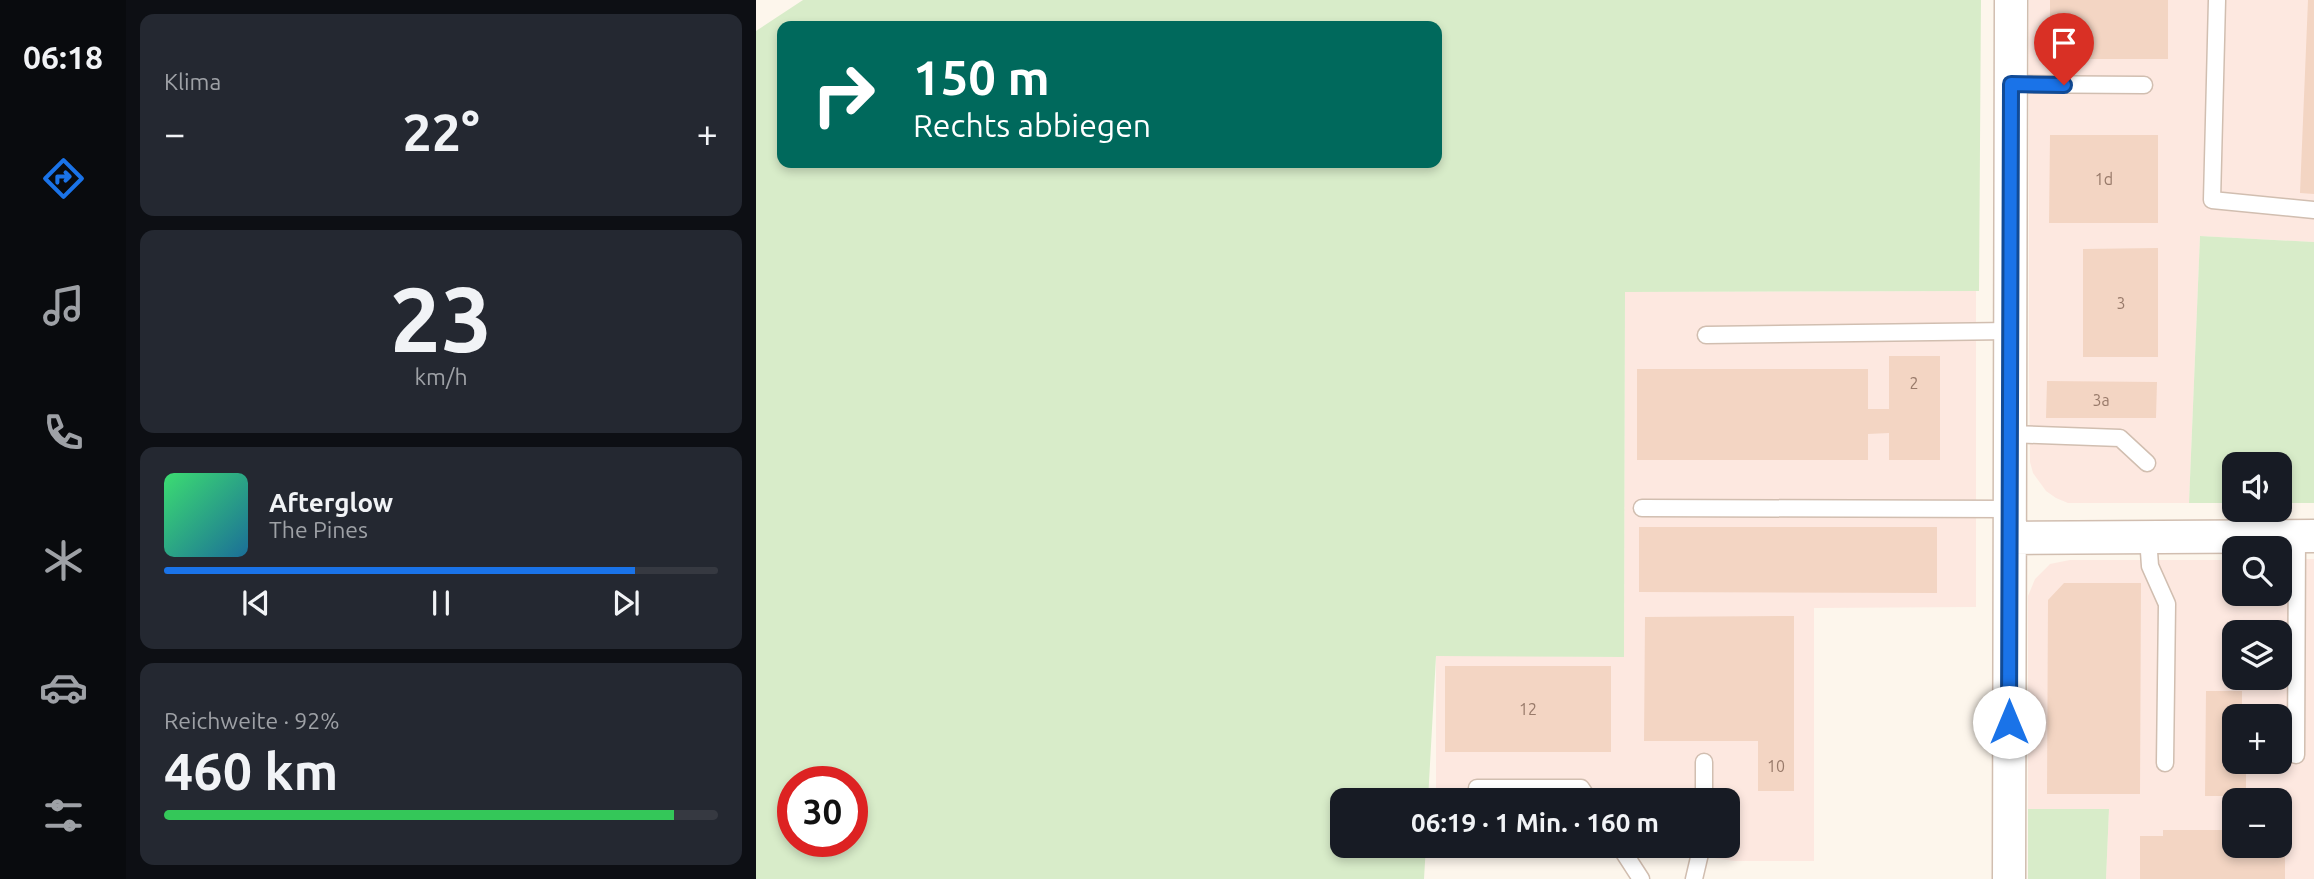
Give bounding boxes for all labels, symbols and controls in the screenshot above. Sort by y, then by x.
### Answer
pin [2034,13,2094,85]
icon: arrive [2045,24,2083,62]
text: 06:18 [23,39,103,75]
icon: right [798,49,889,140]
text: 150 m [913,49,1050,104]
text: Klima [164,69,221,94]
text: 22° [402,103,480,161]
text: Rechts abbiegen [913,107,1151,143]
text: − [164,112,185,154]
text: + [697,112,718,154]
icon: directions [39,154,88,203]
house number: 1d [2095,170,2113,188]
text: 23 [390,267,492,369]
icon: music [39,281,88,330]
house number: 3 [2116,294,2126,312]
text: km/h [414,364,468,389]
house number: 2 [1909,374,1919,392]
house number: 3a [2092,391,2110,409]
icon: phone [39,408,88,457]
map controls [2222,452,2292,858]
button: sound [2222,452,2292,522]
text: Afterglow [269,488,393,517]
text: The Pines [269,517,368,542]
icon: climate [39,536,88,585]
button: search [2222,536,2292,606]
icon: previous [237,584,275,622]
icon: pause [422,584,460,622]
icon: next [607,584,645,622]
button: layers [2222,620,2292,690]
icon: car [39,663,88,712]
position arrow [1972,685,2046,759]
house number: 12 [1519,700,1537,718]
button: + [2222,704,2292,774]
text: Reichweite · 92% [164,708,340,733]
text: 460 km [164,742,338,800]
house number: 10 [1767,757,1785,775]
speed limit sign: 30 [777,766,868,857]
button: − [2222,788,2292,858]
icon: filters [39,791,88,840]
text: 06:19 · 1 Min. · 160 m [1411,808,1659,837]

